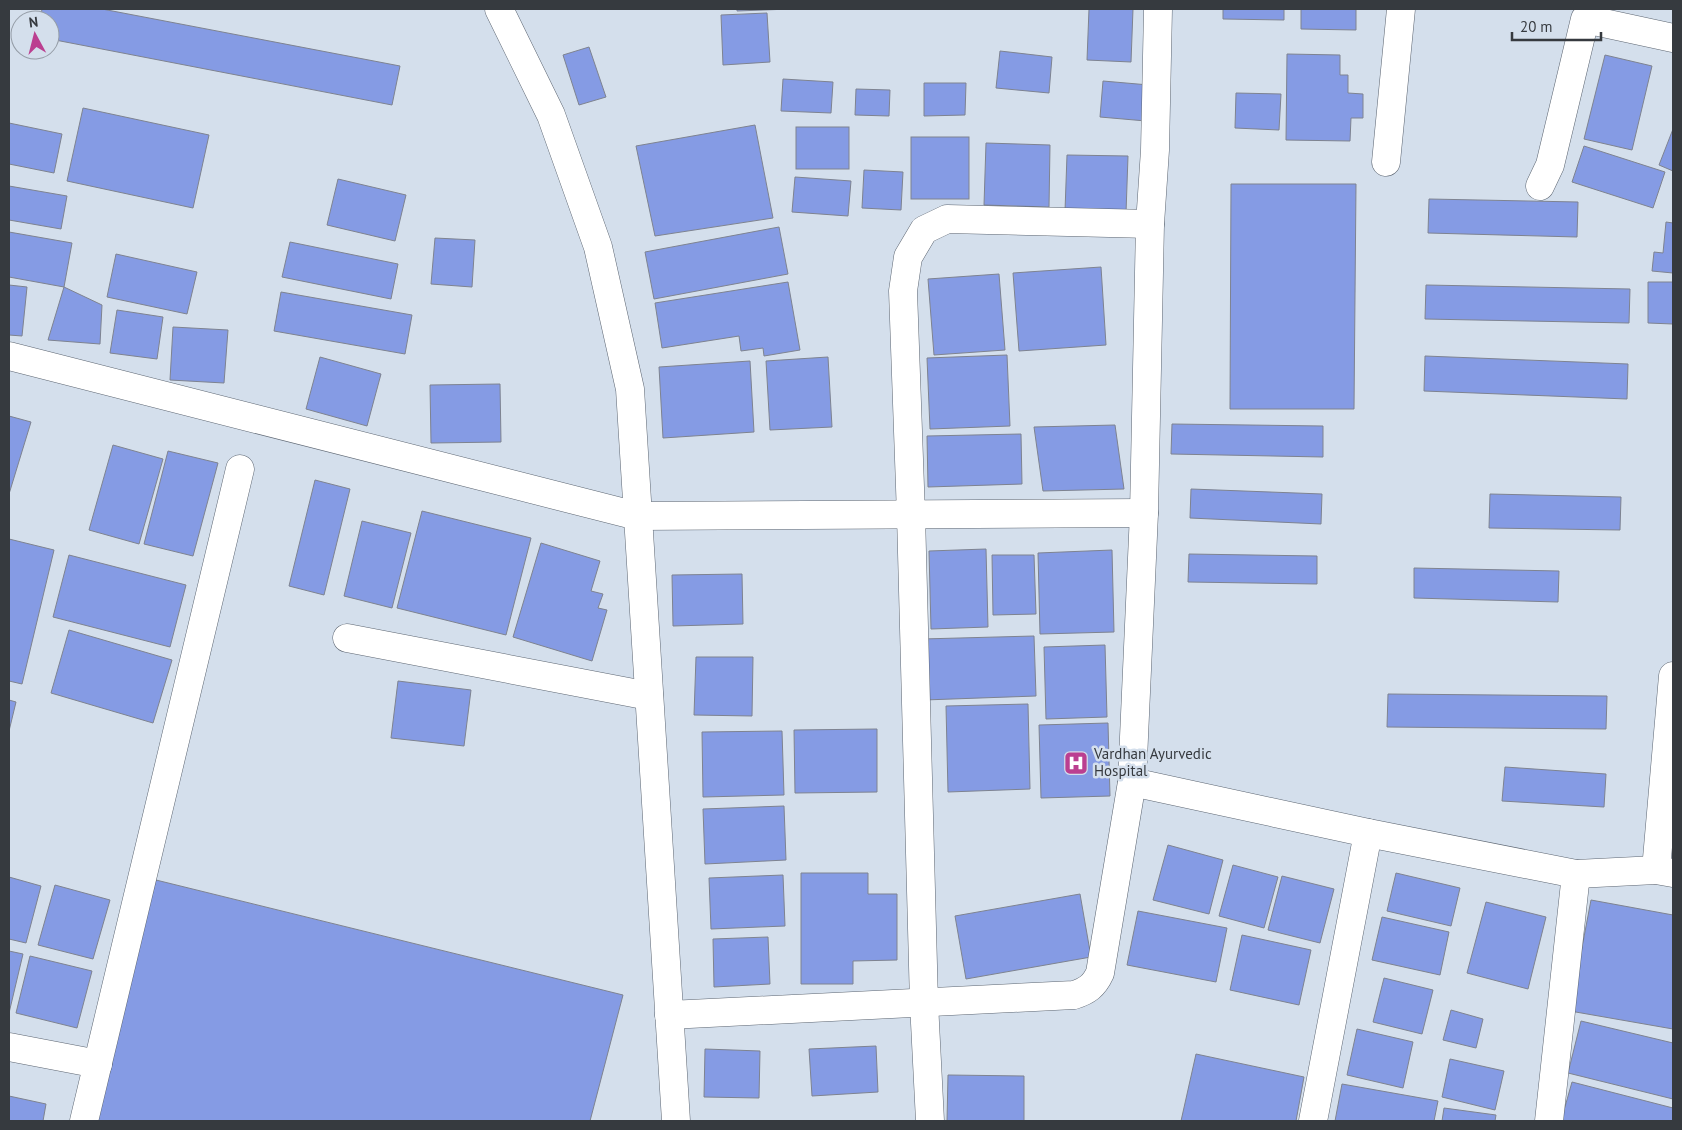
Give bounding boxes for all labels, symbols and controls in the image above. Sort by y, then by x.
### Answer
north arrow [10,10,60,60]
scale bar [1512,10,1601,42]
text: N [28,13,39,32]
text: 20 m [1520,17,1553,36]
place label: Vardhan Ayurvedic Hospital [1093,744,1212,780]
hospital icon: Vardhan Ayurvedic Hospital [1063,750,1089,776]

